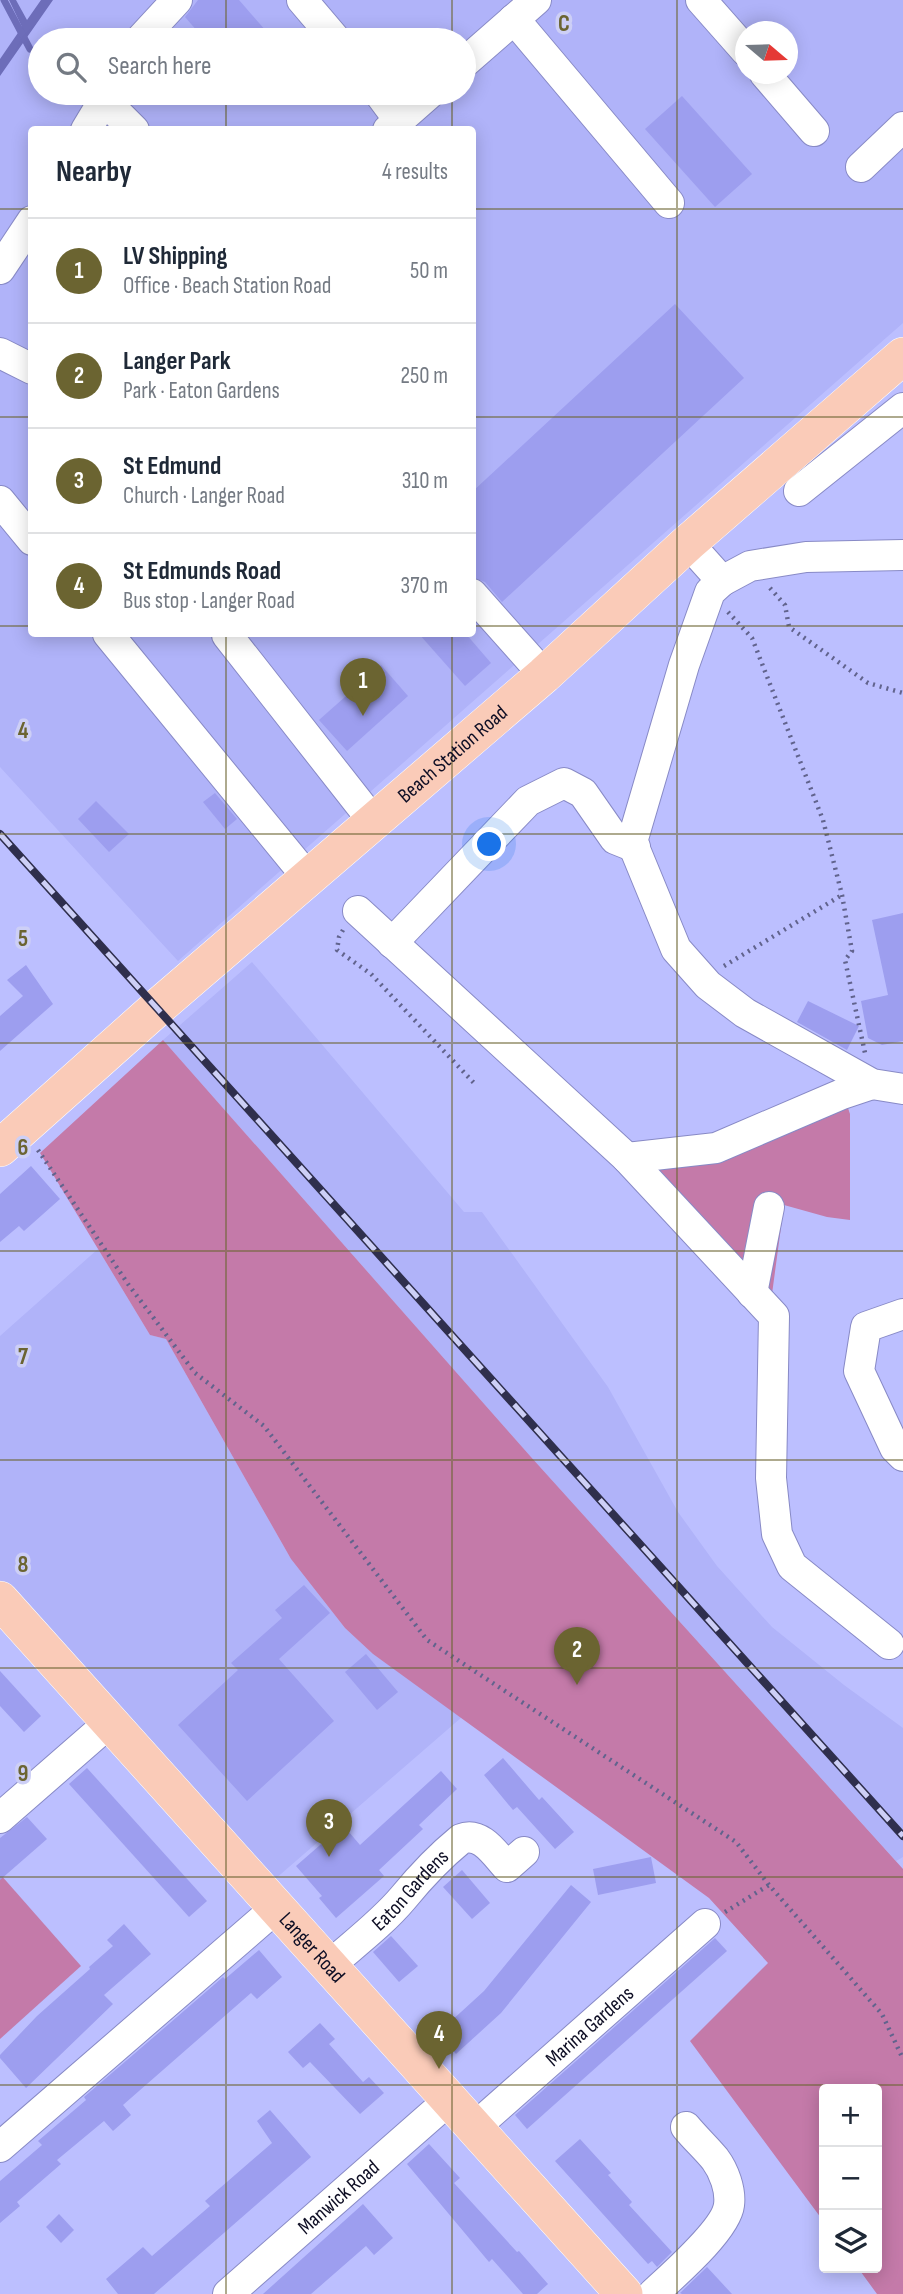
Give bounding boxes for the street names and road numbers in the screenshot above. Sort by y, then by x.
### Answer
street label: Beach Station Road [393,700,513,808]
street label: Eaton Gardens [367,1844,454,1936]
street label: Langer Road [274,1907,350,1988]
street label: Marina Gardens [541,1981,639,2072]
street label: Manwick Road [293,2155,385,2240]

